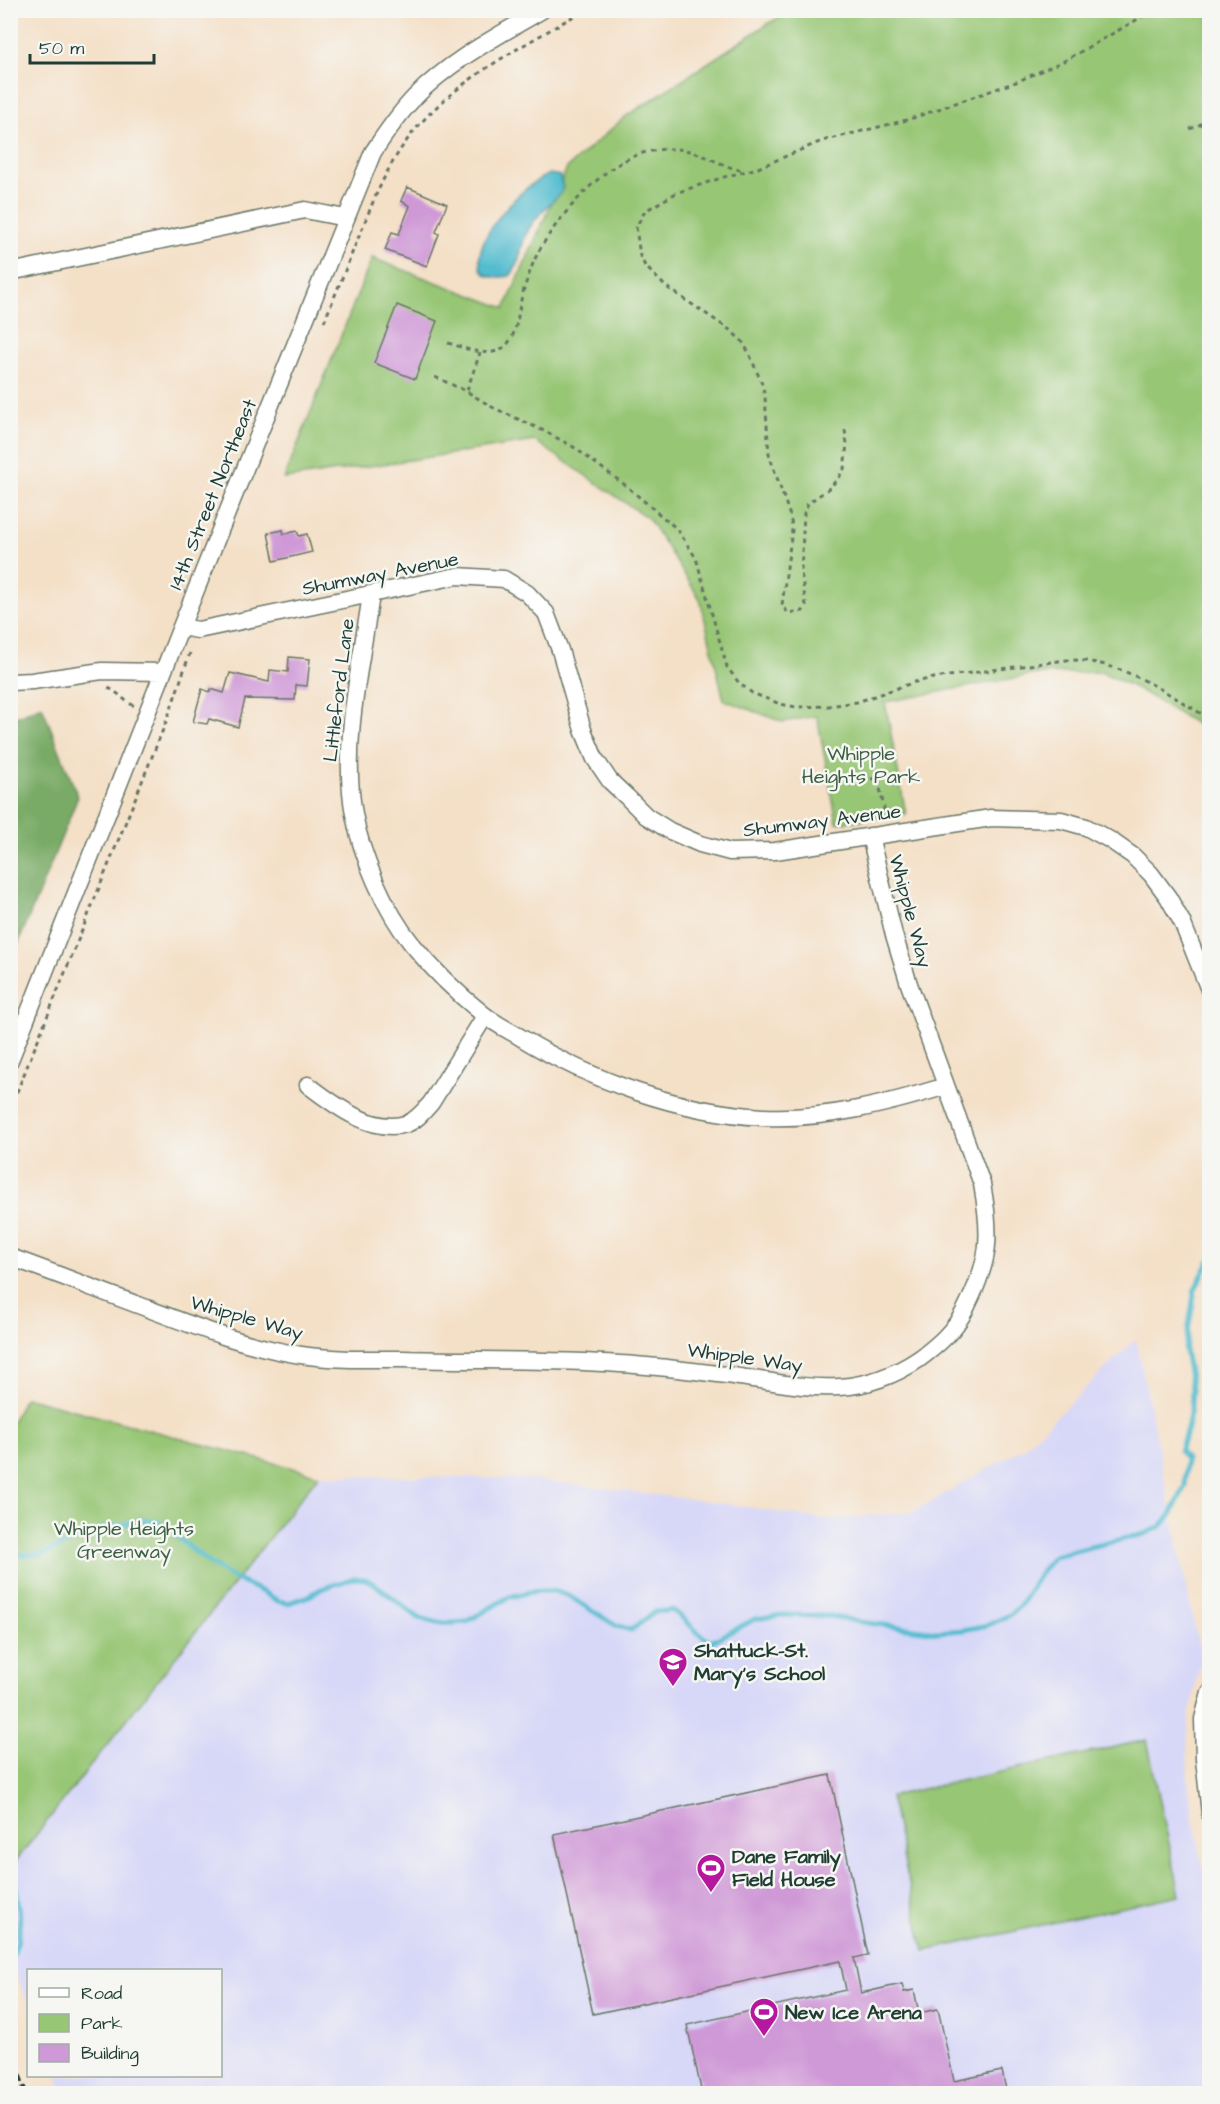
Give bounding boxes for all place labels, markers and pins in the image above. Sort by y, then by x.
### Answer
place label: Shattuck-St. Mary’s School [693,1637,825,1689]
school or university icon: Shattuck-St. Mary’s School [657,1646,689,1688]
place label: Dane Family Field House [732,1843,841,1894]
sports icon: Dane Family Field House [695,1852,727,1894]
sports icon: New Ice Arena [748,1996,780,2038]
place label: New Ice Arena [785,1999,923,2027]

